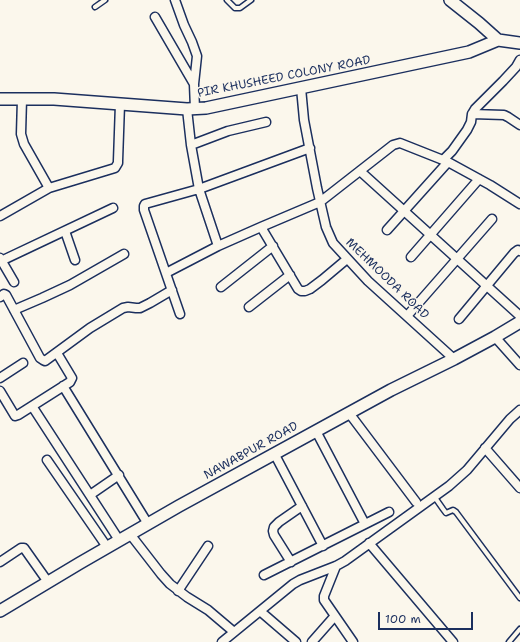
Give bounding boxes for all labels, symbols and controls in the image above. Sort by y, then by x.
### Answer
street label: PIR KHUSHEED COLONY ROAD [196,53,372,101]
street label: MEHMOODA ROAD [342,236,432,322]
street label: NAWABPUR ROAD [201,419,301,483]
scale bar [380,604,475,630]
text: 100 m [385,611,421,627]

